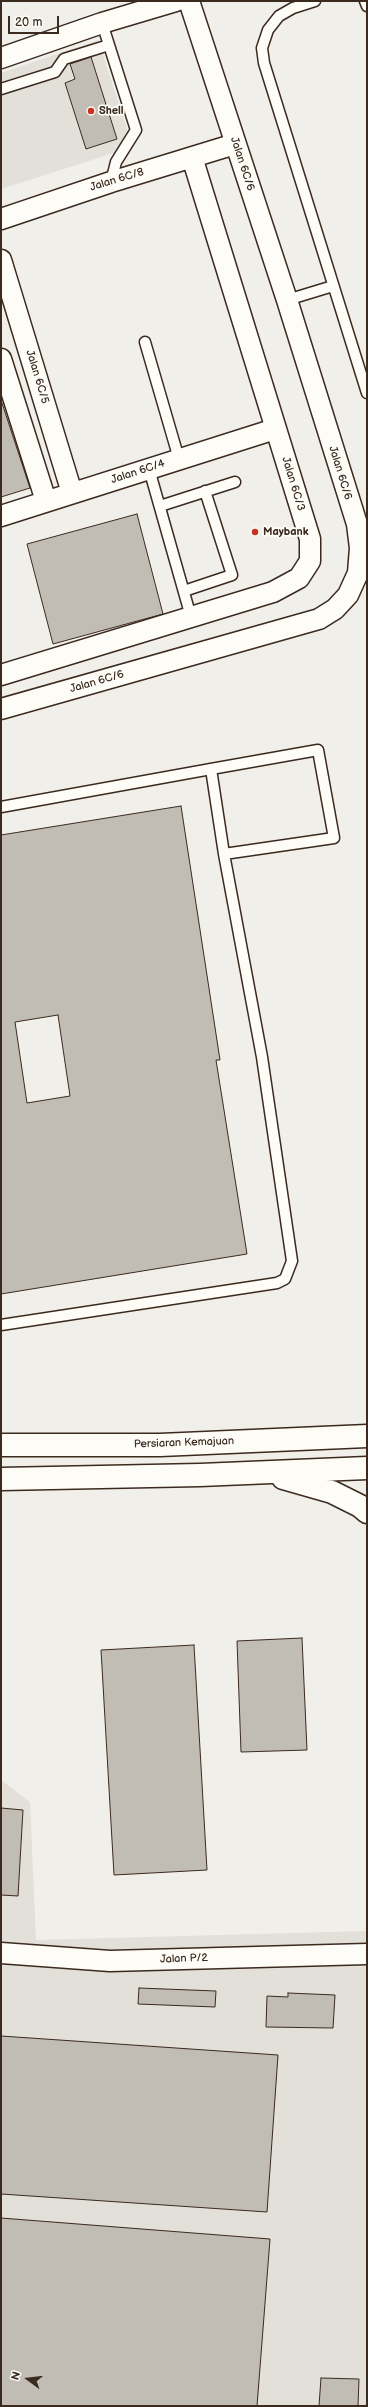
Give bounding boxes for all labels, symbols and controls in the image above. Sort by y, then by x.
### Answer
scale bar [10,8,61,34]
text: 20 m [15,15,42,30]
place label: Shell [99,104,124,118]
marker: Shell [86,106,96,116]
street label: Jalan 6C/6 [227,135,257,193]
street label: Jalan 6C/8 [89,166,145,194]
street label: Jalan 6C/5 [23,349,51,405]
street label: Jalan 6C/6 [326,444,354,502]
street label: Jalan 6C/3 [279,455,307,513]
street label: Jalan 6C/4 [109,457,167,487]
place label: Maybank [263,525,309,539]
marker: Maybank [250,527,260,537]
street label: Jalan 6C/6 [68,668,126,696]
street label: Persiaran Kemajuan [134,1435,234,1451]
street label: Jalan P/2 [160,1952,208,1966]
north arrow [8,2359,48,2399]
text: N [9,2370,23,2381]

